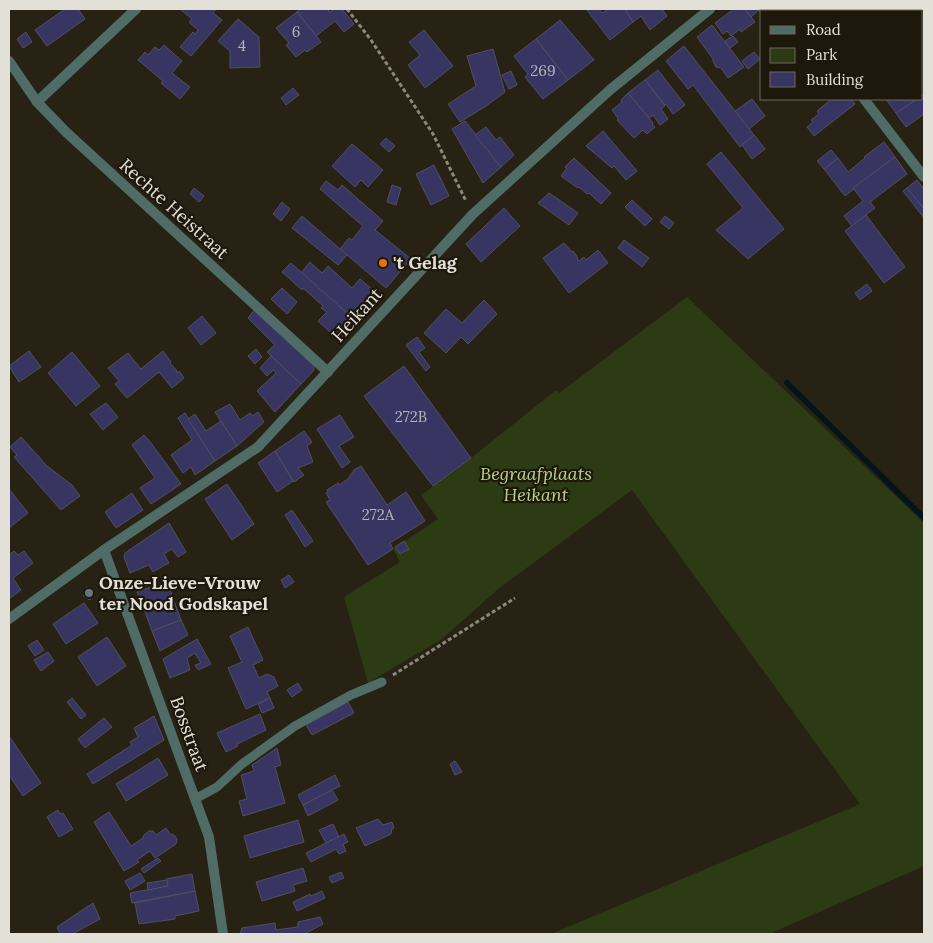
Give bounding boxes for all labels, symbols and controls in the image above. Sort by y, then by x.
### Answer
legend [760,10,923,100]
text: Road [806,20,841,39]
house number: 6 [292,22,300,41]
house number: 4 [238,36,246,55]
text: Park [806,45,837,64]
house number: 269 [530,61,556,80]
text: Building [806,70,864,89]
street label: Rechte Heistraat [115,153,234,264]
place label: 't Gelag [393,251,458,274]
marker: 't Gelag [377,257,389,269]
street label: Heikant [326,283,387,347]
house number: 272B [395,407,427,426]
park label: Begraafplaats Heikant [480,462,592,506]
house number: 272A [362,505,395,524]
place label: Onze-Lieve-Vrouw ter Nood Godskapel [99,571,269,615]
marker: Onze-Lieve-Vrouw ter Nood Godskapel [83,587,95,599]
street label: Bosstraat [165,693,214,775]

